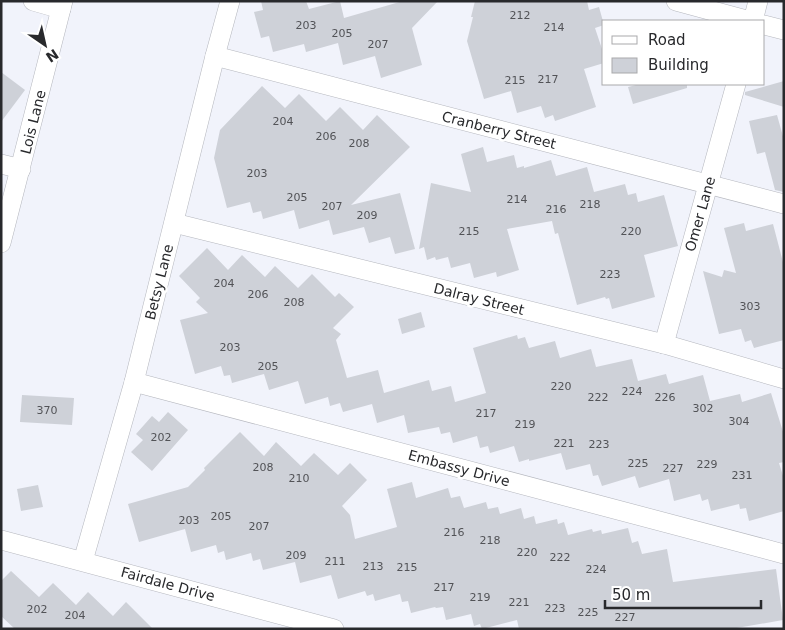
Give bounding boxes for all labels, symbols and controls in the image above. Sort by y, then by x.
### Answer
house number: 212 [510,9,531,22]
house number: 203 [296,19,317,32]
north arrow [20,20,70,70]
legend [602,20,765,85]
house number: 214 [544,21,565,34]
house number: 205 [332,27,353,40]
text: Road [648,31,686,49]
house number: 207 [368,38,389,51]
text: N [43,46,62,66]
text: Building [648,56,709,74]
house number: 217 [538,73,559,86]
house number: 215 [505,74,526,87]
street label: Lois Lane [17,88,49,156]
street label: Cranberry Street [440,108,558,152]
house number: 204 [273,115,294,128]
house number: 206 [316,130,337,143]
house number: 208 [349,137,370,150]
house number: 203 [247,167,268,180]
street label: Omer Lane [682,175,718,253]
house number: 205 [287,191,308,204]
house number: 214 [507,193,528,206]
house number: 218 [580,198,601,211]
house number: 207 [322,200,343,213]
house number: 216 [546,203,567,216]
house number: 209 [357,209,378,222]
house number: 215 [459,225,480,238]
house number: 220 [621,225,642,238]
street label: Betsy Lane [142,242,176,322]
house number: 223 [600,268,621,281]
house number: 204 [214,277,235,290]
street label: Dalray Street [432,280,526,318]
house number: 206 [248,288,269,301]
house number: 208 [284,296,305,309]
house number: 303 [740,300,761,313]
house number: 203 [220,341,241,354]
house number: 205 [258,360,279,373]
house number: 220 [551,380,572,393]
house number: 224 [622,385,643,398]
house number: 222 [588,391,609,404]
house number: 226 [655,391,676,404]
house number: 302 [693,402,714,415]
house number: 370 [37,404,58,417]
house number: 217 [476,407,497,420]
house number: 304 [729,415,750,428]
house number: 219 [515,418,536,431]
house number: 202 [151,431,172,444]
house number: 221 [554,437,575,450]
house number: 223 [589,438,610,451]
street label: Embassy Drive [406,447,512,489]
house number: 225 [628,457,649,470]
house number: 229 [697,458,718,471]
house number: 208 [253,461,274,474]
house number: 227 [663,462,684,475]
house number: 231 [732,469,753,482]
house number: 210 [289,472,310,485]
house number: 205 [211,510,232,523]
house number: 203 [179,514,200,527]
house number: 207 [249,520,270,533]
house number: 216 [444,526,465,539]
house number: 218 [480,534,501,547]
house number: 220 [517,546,538,559]
house number: 209 [286,549,307,562]
house number: 222 [550,551,571,564]
house number: 211 [325,555,346,568]
house number: 213 [363,560,384,573]
house number: 215 [397,561,418,574]
house number: 224 [586,563,607,576]
street label: Fairdale Drive [119,564,217,604]
scale bar [605,578,761,610]
house number: 217 [434,581,455,594]
text: 50 m [612,586,650,604]
house number: 219 [470,591,491,604]
house number: 221 [509,596,530,609]
house number: 223 [545,602,566,615]
house number: 202 [27,603,48,616]
house number: 225 [578,606,599,619]
house number: 204 [65,609,86,622]
house number: 227 [615,611,636,624]

